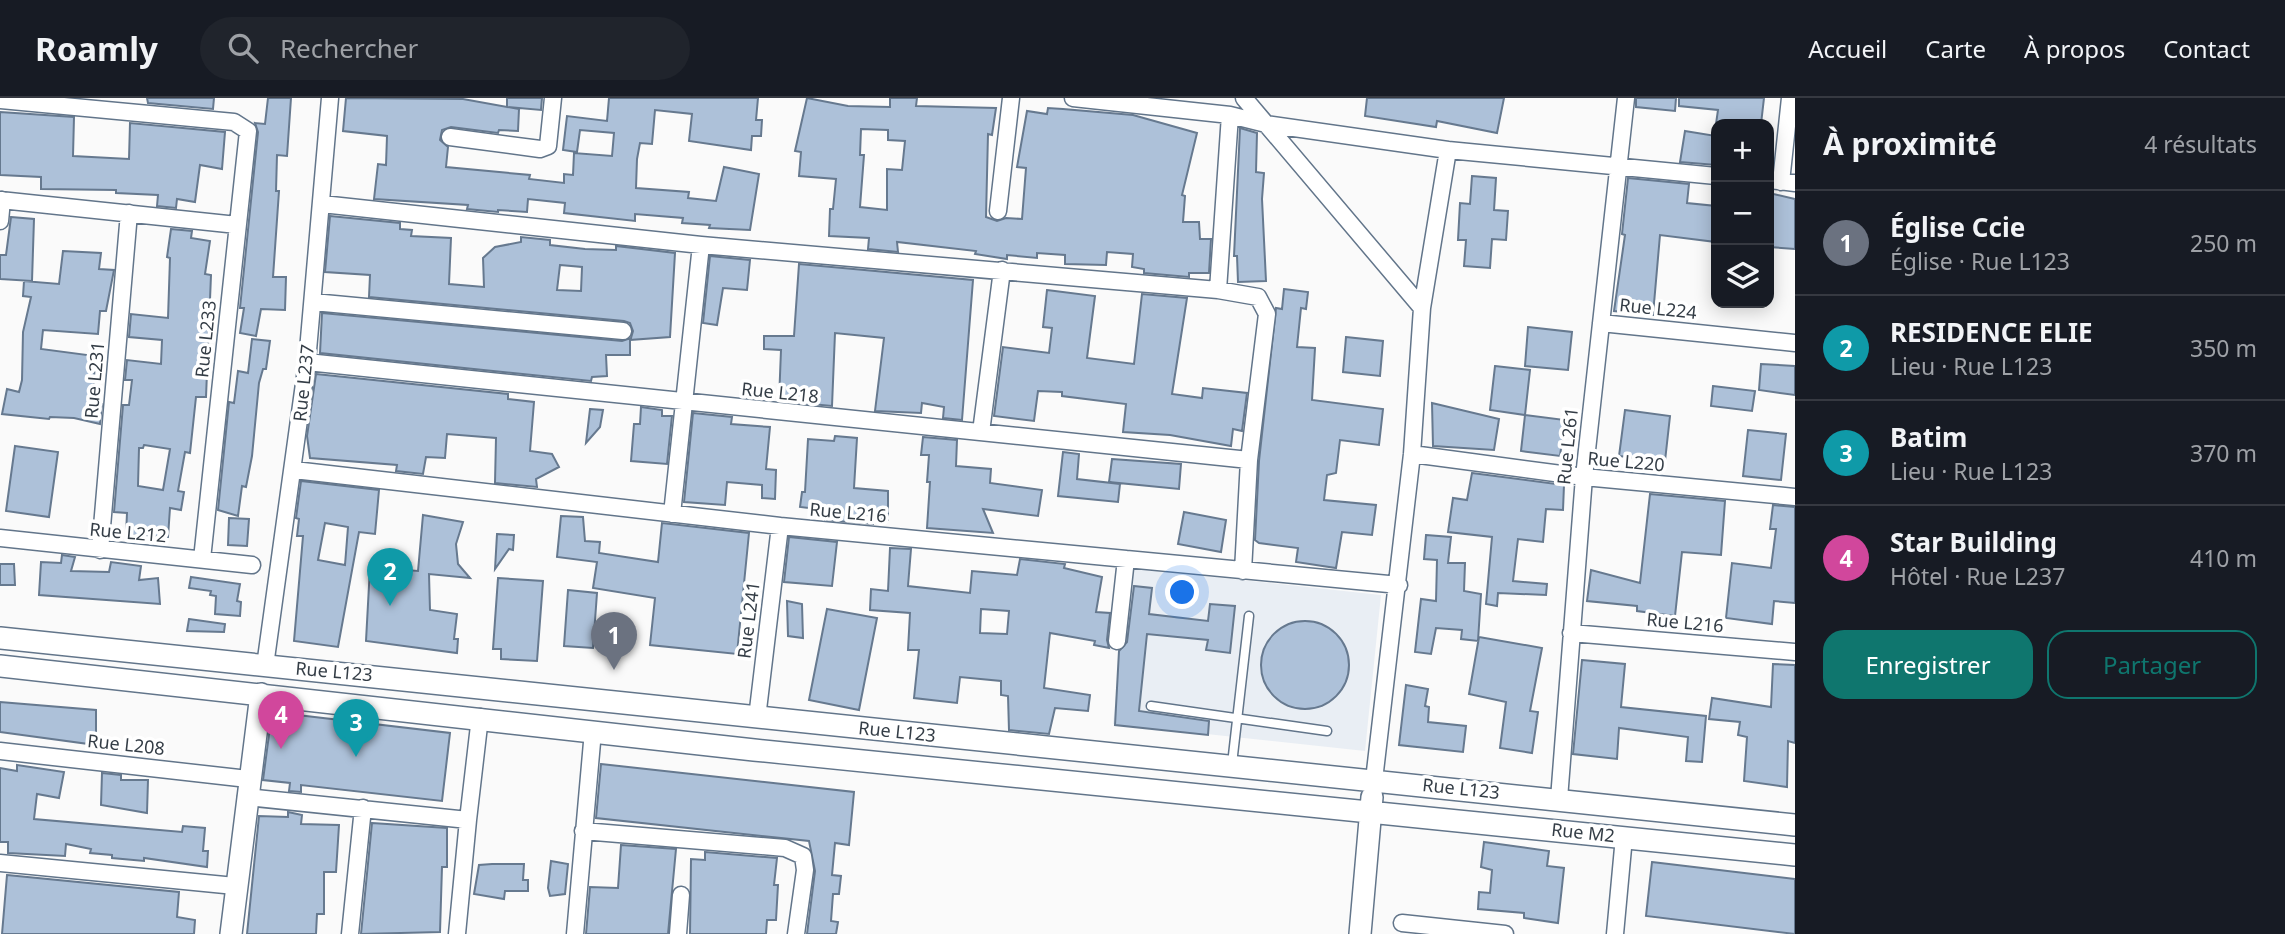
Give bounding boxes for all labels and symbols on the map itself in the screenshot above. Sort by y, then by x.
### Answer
street label: Rue L224 [1618,292,1698,324]
street label: Rue L233 [189,299,221,379]
street label: Rue L231 [79,340,109,420]
street label: Rue L237 [287,343,319,423]
street label: Rue L218 [740,376,820,408]
street label: Rue L261 [1551,406,1583,486]
street label: Rue L220 [1586,446,1666,476]
street label: Rue L216 [808,497,888,527]
street label: Rue L212 [88,517,168,547]
pin: 2 [367,548,413,606]
your location [1165,575,1199,609]
street label: Rue L241 [731,580,765,660]
street label: Rue L216 [1645,607,1725,637]
pin: 1 [591,612,637,670]
street label: Rue L123 [294,656,374,686]
pin: 4 [258,691,304,749]
pin: 3 [333,699,379,757]
street label: Rue L123 [857,715,937,747]
street label: Rue L208 [86,728,166,760]
street label: Rue L123 [1421,772,1501,804]
street label: Rue M2 [1550,817,1616,847]

